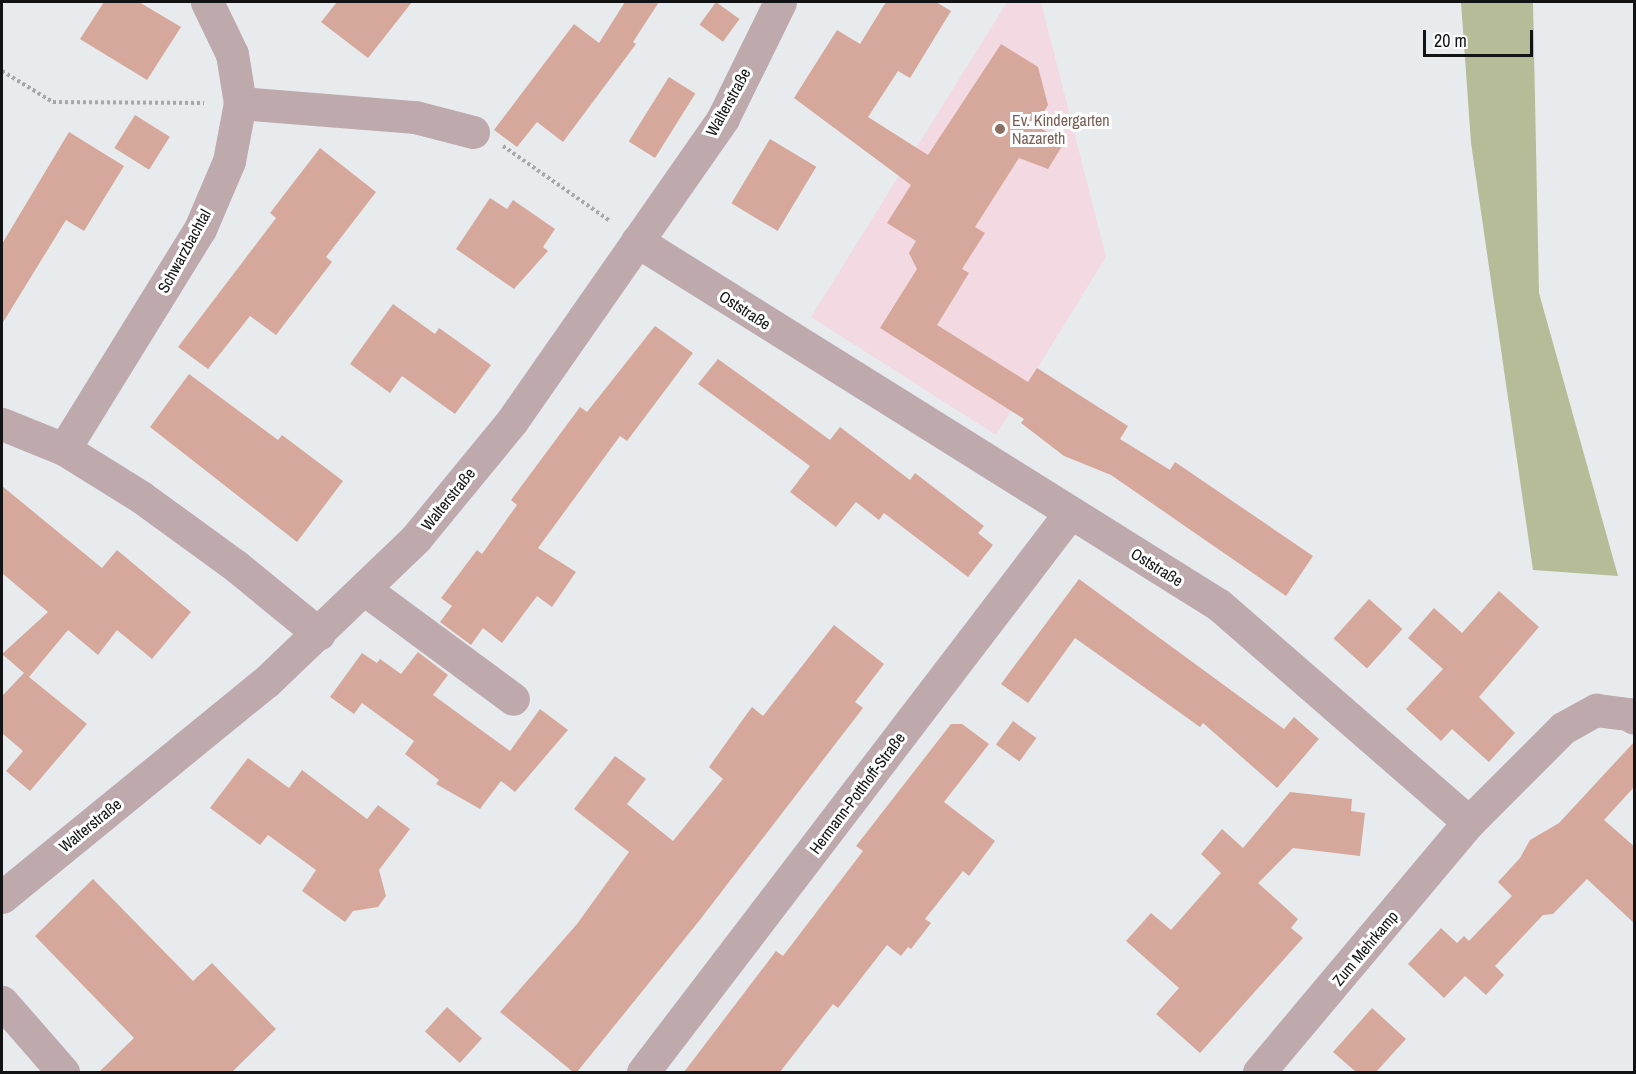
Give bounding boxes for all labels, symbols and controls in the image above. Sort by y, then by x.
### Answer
scale bar [1426,18,1536,56]
text: 20 m [1434,28,1467,53]
street label: Walterstraße [702,65,754,139]
place label: Ev. Kindergarten Nazareth [1012,110,1110,148]
marker: Ev. Kindergarten Nazareth [993,122,1007,136]
street label: Schwarzbachtal [153,206,215,296]
street label: Oststraße [716,286,774,334]
street label: Walterstraße [417,464,479,534]
street label: Oststraße [1127,544,1187,590]
street label: Hermann-Potthoff-Straße [805,728,909,858]
street label: Walterstraße [55,794,125,856]
street label: Zum Mehrkamp [1328,907,1402,989]

